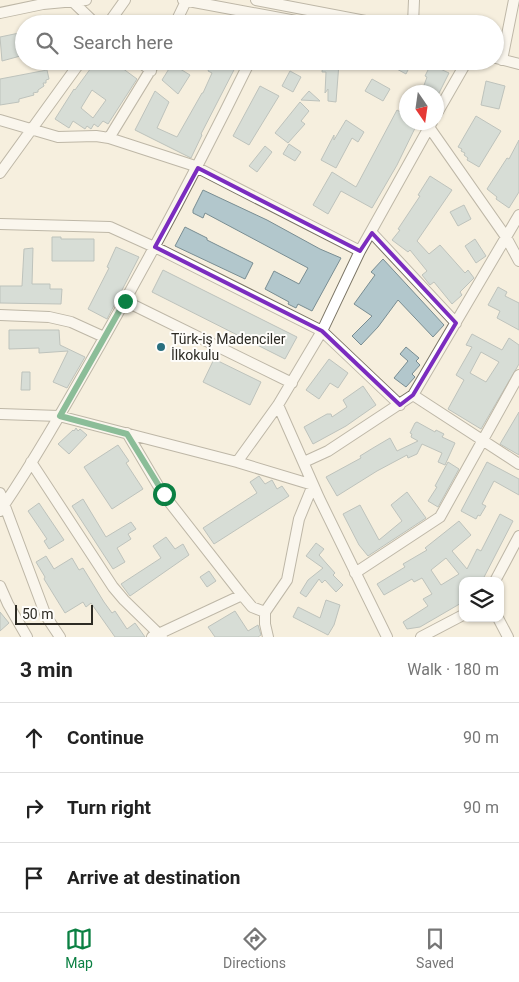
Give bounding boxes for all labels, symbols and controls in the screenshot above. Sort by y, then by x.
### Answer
search box [15,15,504,70]
icon: search [33,29,61,57]
text: Search here [73,31,173,54]
north arrow [399,85,444,130]
route end [114,290,137,313]
place label: Türk-iş Madenciler İlkokulu [171,331,286,363]
marker: Türk-iş Madenciler İlkokulu [155,341,167,353]
route start [153,483,176,506]
map controls [459,577,504,622]
button: layers [459,577,504,622]
scale bar [15,602,92,625]
text: 50 m [22,606,54,622]
text: 3 min [20,658,73,682]
text: Walk · 180 m [407,660,499,679]
icon: ahead [20,724,48,752]
text: Continue [67,726,144,749]
text: 90 m [463,728,499,747]
icon: right [20,794,48,822]
text: Turn right [67,796,151,819]
text: 90 m [463,798,499,817]
icon: arrive [20,864,48,892]
text: Arrive at destination [67,866,240,889]
tab: Map [65,925,93,971]
tab: Directions [223,925,286,971]
tab: Saved [416,925,454,971]

